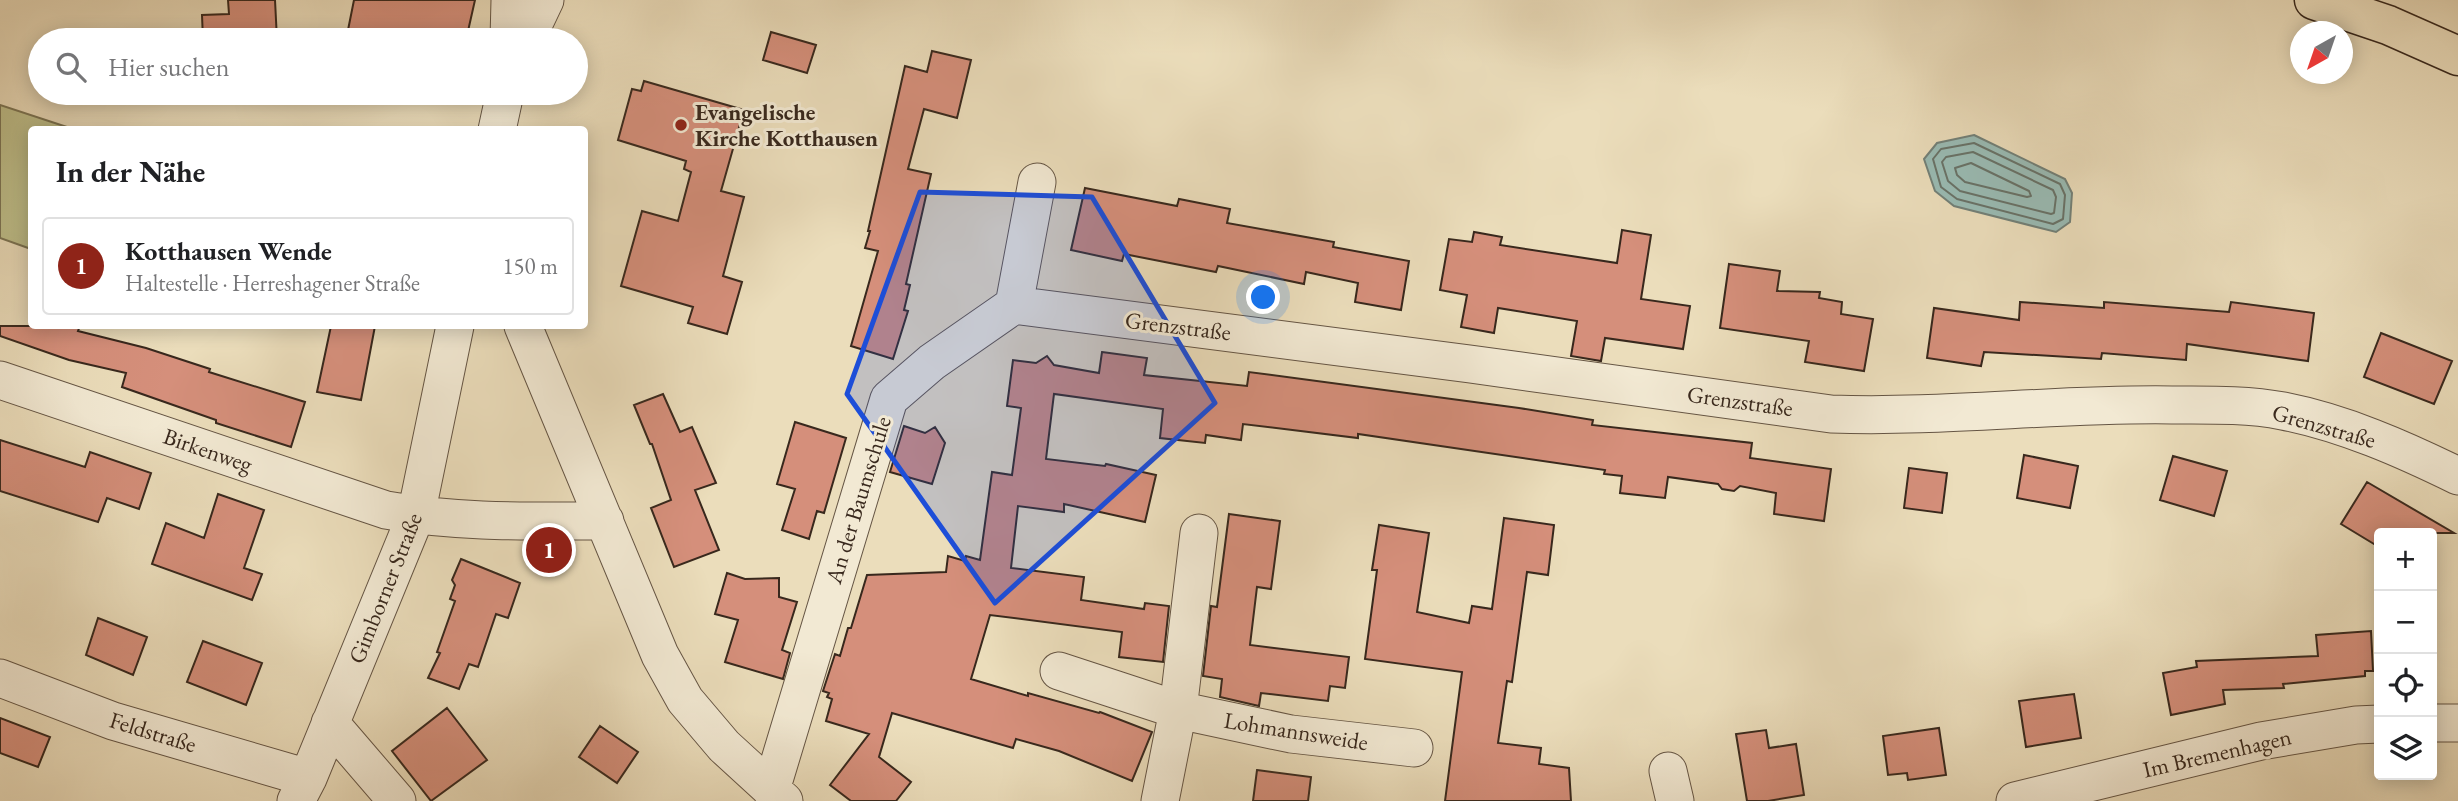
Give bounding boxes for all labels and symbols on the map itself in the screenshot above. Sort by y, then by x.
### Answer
north arrow [2290,21,2353,84]
place label: Evangelische Kirche Kotthausen [695,97,878,153]
marker: Evangelische Kirche Kotthausen [673,117,689,133]
your location [1246,280,1280,314]
street label: Grenzstraße [1123,305,1233,347]
street label: Grenzstraße [1685,379,1795,423]
street label: Grenzstraße [2269,397,2379,455]
street label: An der Baumschule [818,413,898,588]
street label: Birkenweg [159,421,257,480]
street label: Gimborner Straße [341,508,429,668]
pin: 1 [526,524,572,576]
street label: Feldstraße [106,705,200,759]
street label: Lohmannsweide [1222,705,1370,757]
street label: Im Bremenhagen [2140,721,2294,785]

